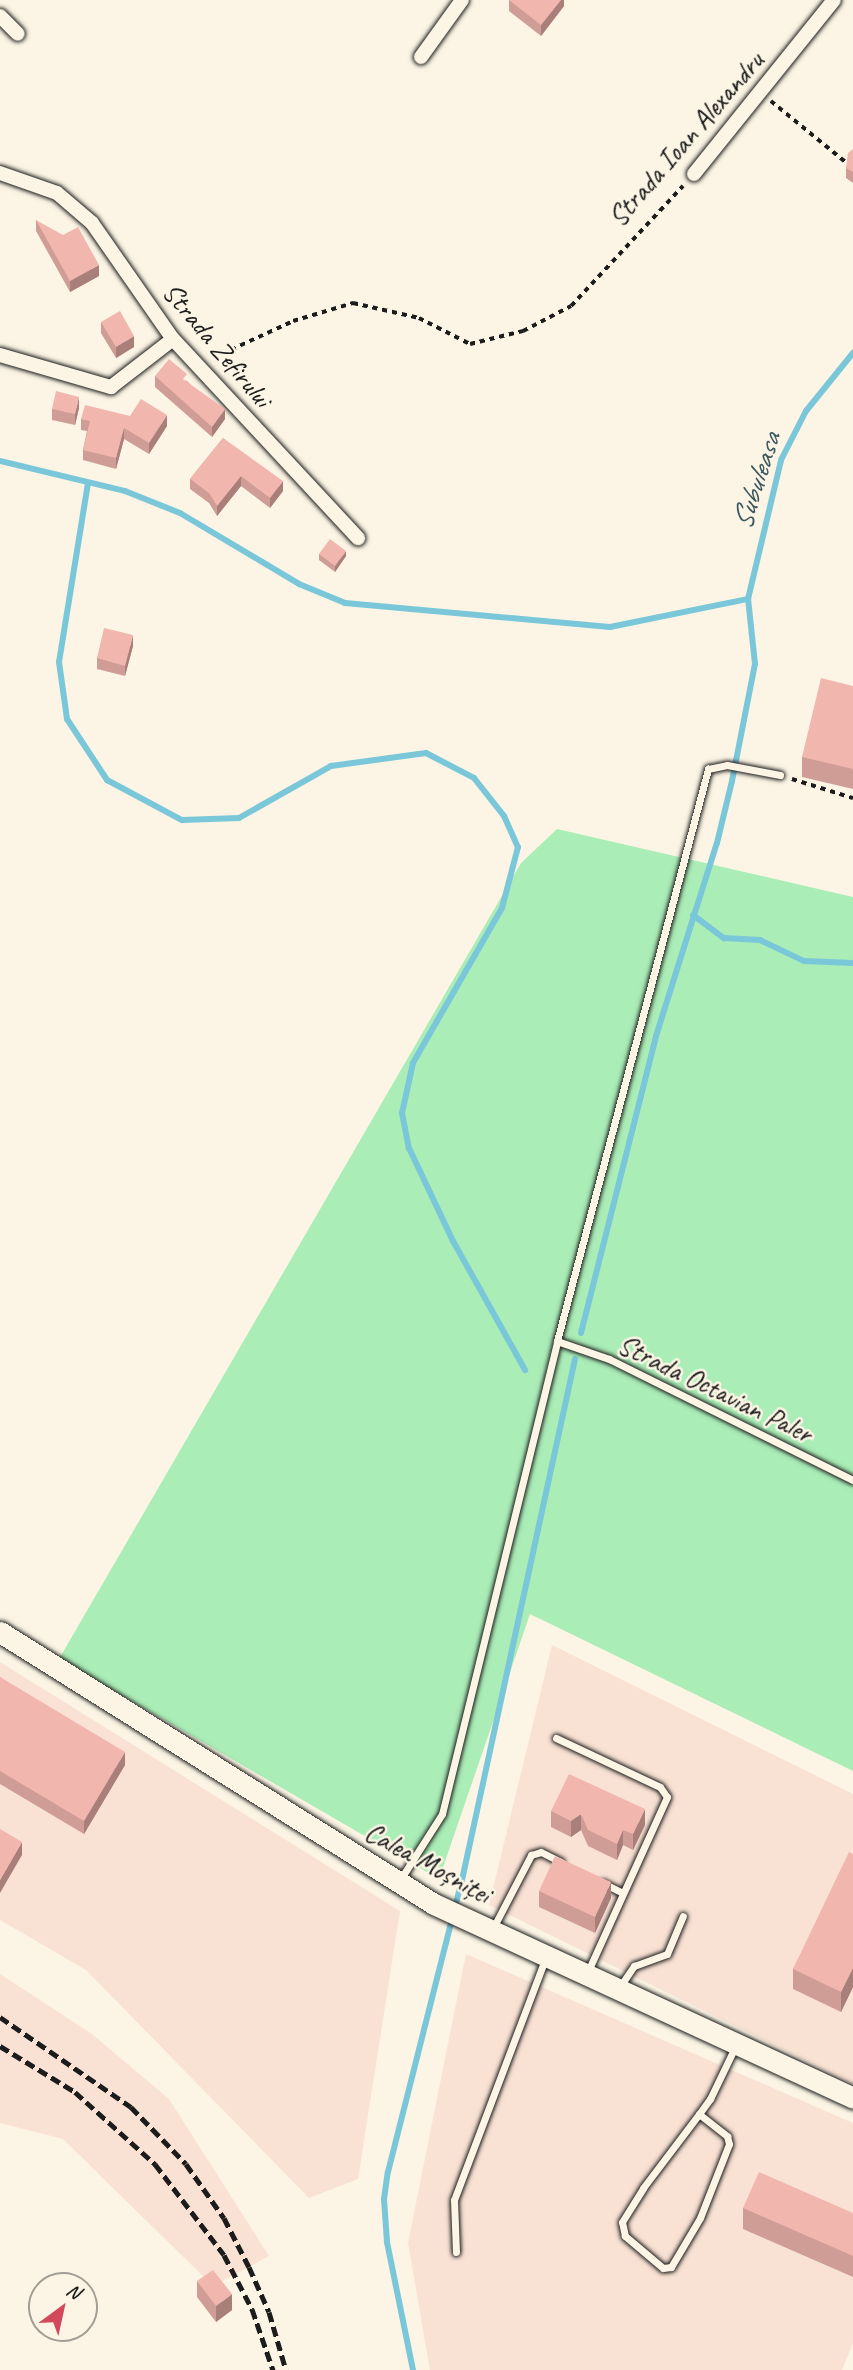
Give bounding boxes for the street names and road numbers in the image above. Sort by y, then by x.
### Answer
street label: Strada Ioan Alexandru [602,45,770,233]
street label: Strada Zefirului [156,276,278,414]
street label: Strada Octavian Paler [612,1327,818,1451]
street label: Calea Moșniței [359,1815,497,1911]

